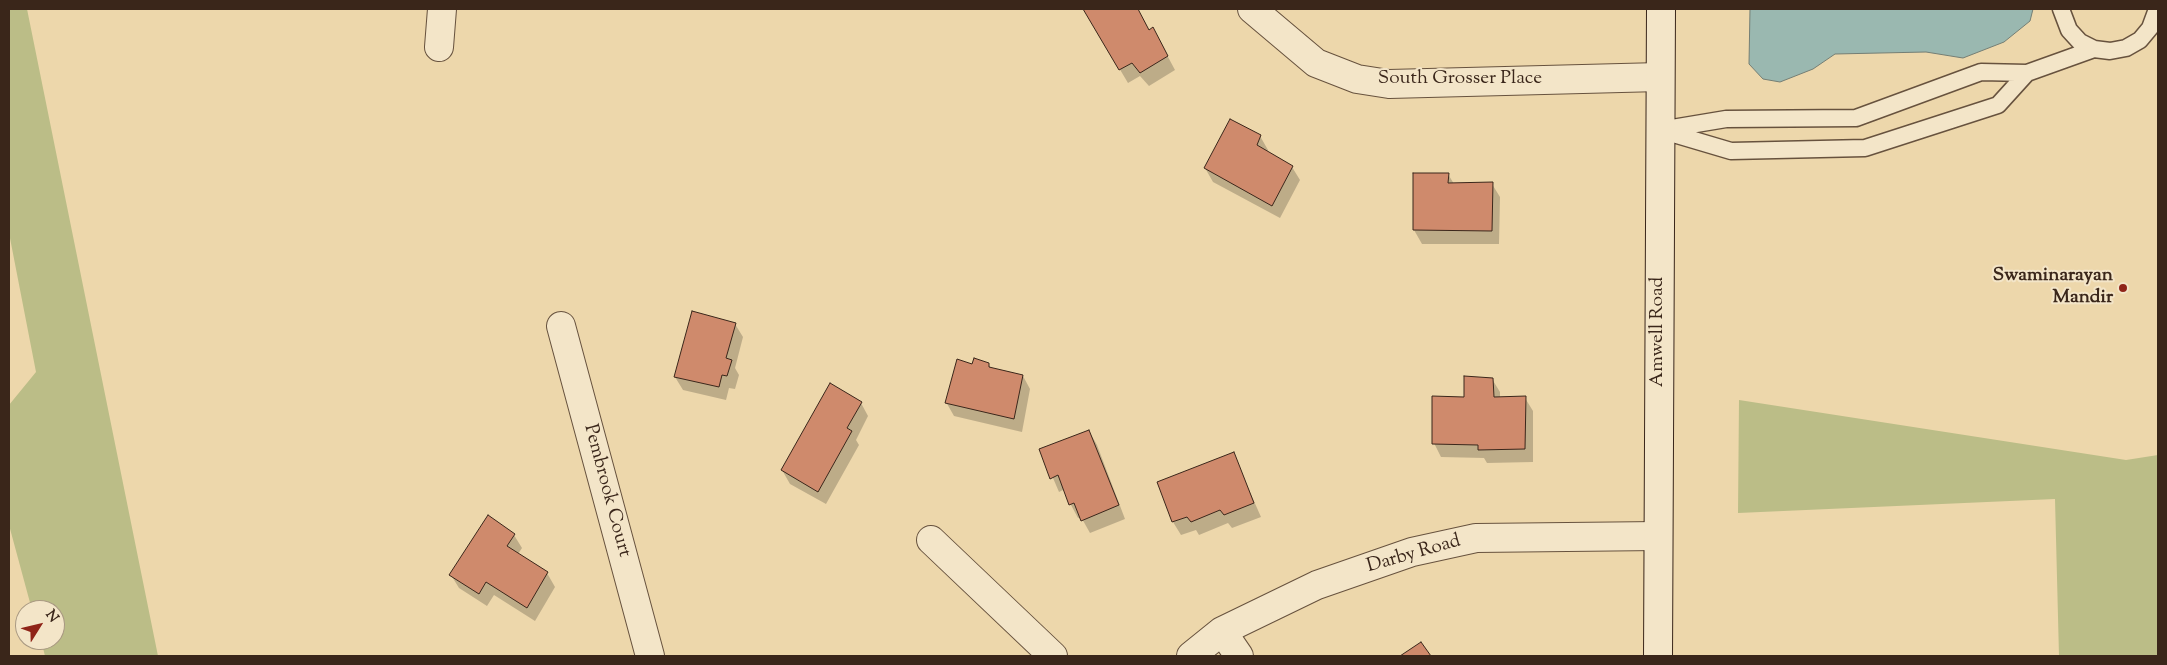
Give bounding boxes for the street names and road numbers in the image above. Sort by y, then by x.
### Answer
street label: South Grosser Place [1378,69,1542,91]
street label: Amwell Road [1648,277,1670,387]
street label: Pembrook Court [577,422,635,560]
street label: Darby Road [1364,531,1464,579]

